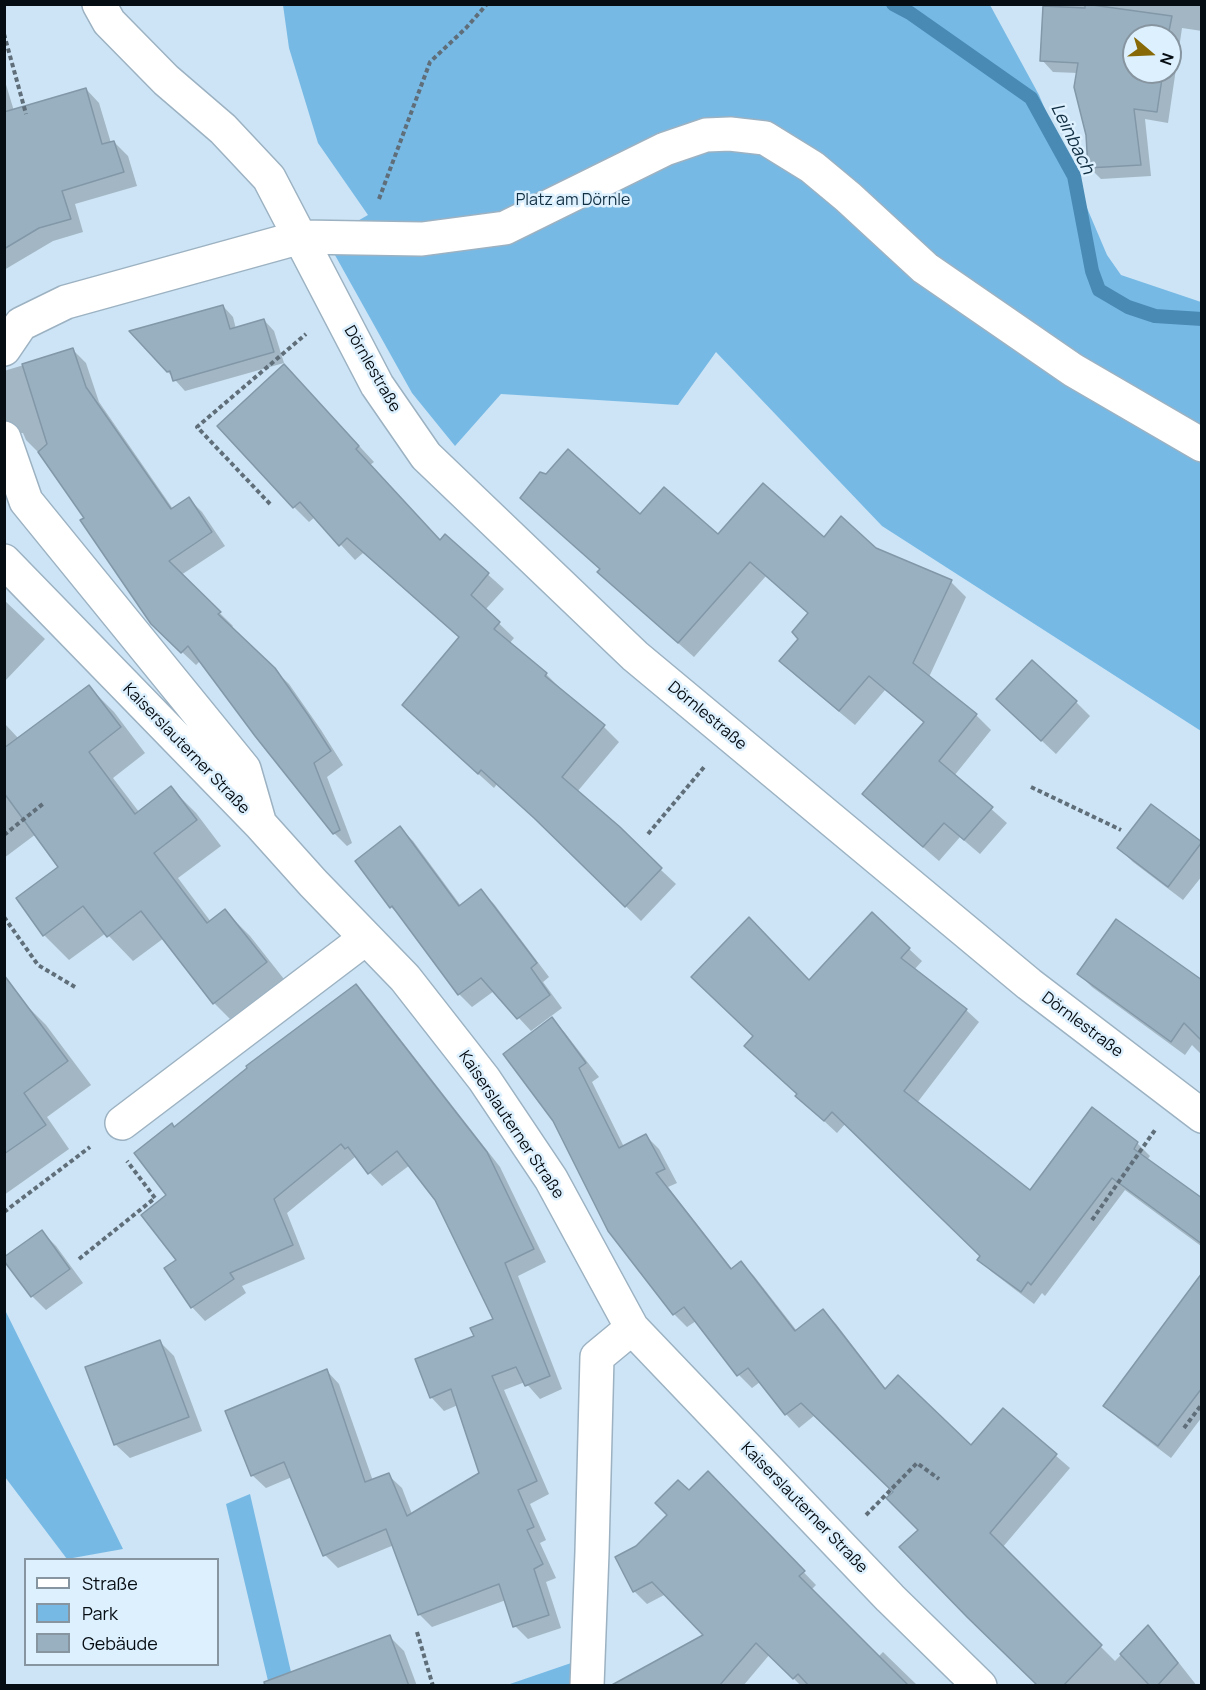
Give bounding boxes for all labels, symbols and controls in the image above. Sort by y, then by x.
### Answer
north arrow [1122,24,1182,84]
text: N [1155,50,1179,68]
water label: Leinbach [1046,100,1098,178]
park label: Platz am Dörnle [516,191,630,211]
street label: Dörnlestraße [340,322,404,416]
street label: Dörnlestraße [664,678,750,754]
street label: Kaiserslauterner Straße [119,680,253,818]
street label: Dörnlestraße [1038,988,1126,1062]
street label: Kaiserslauterner Straße [454,1047,568,1203]
street label: Kaiserslauterner Straße [737,1439,871,1577]
legend [24,1558,219,1666]
text: Straße [82,1571,138,1595]
text: Park [82,1601,118,1625]
text: Gebäude [82,1631,158,1655]

